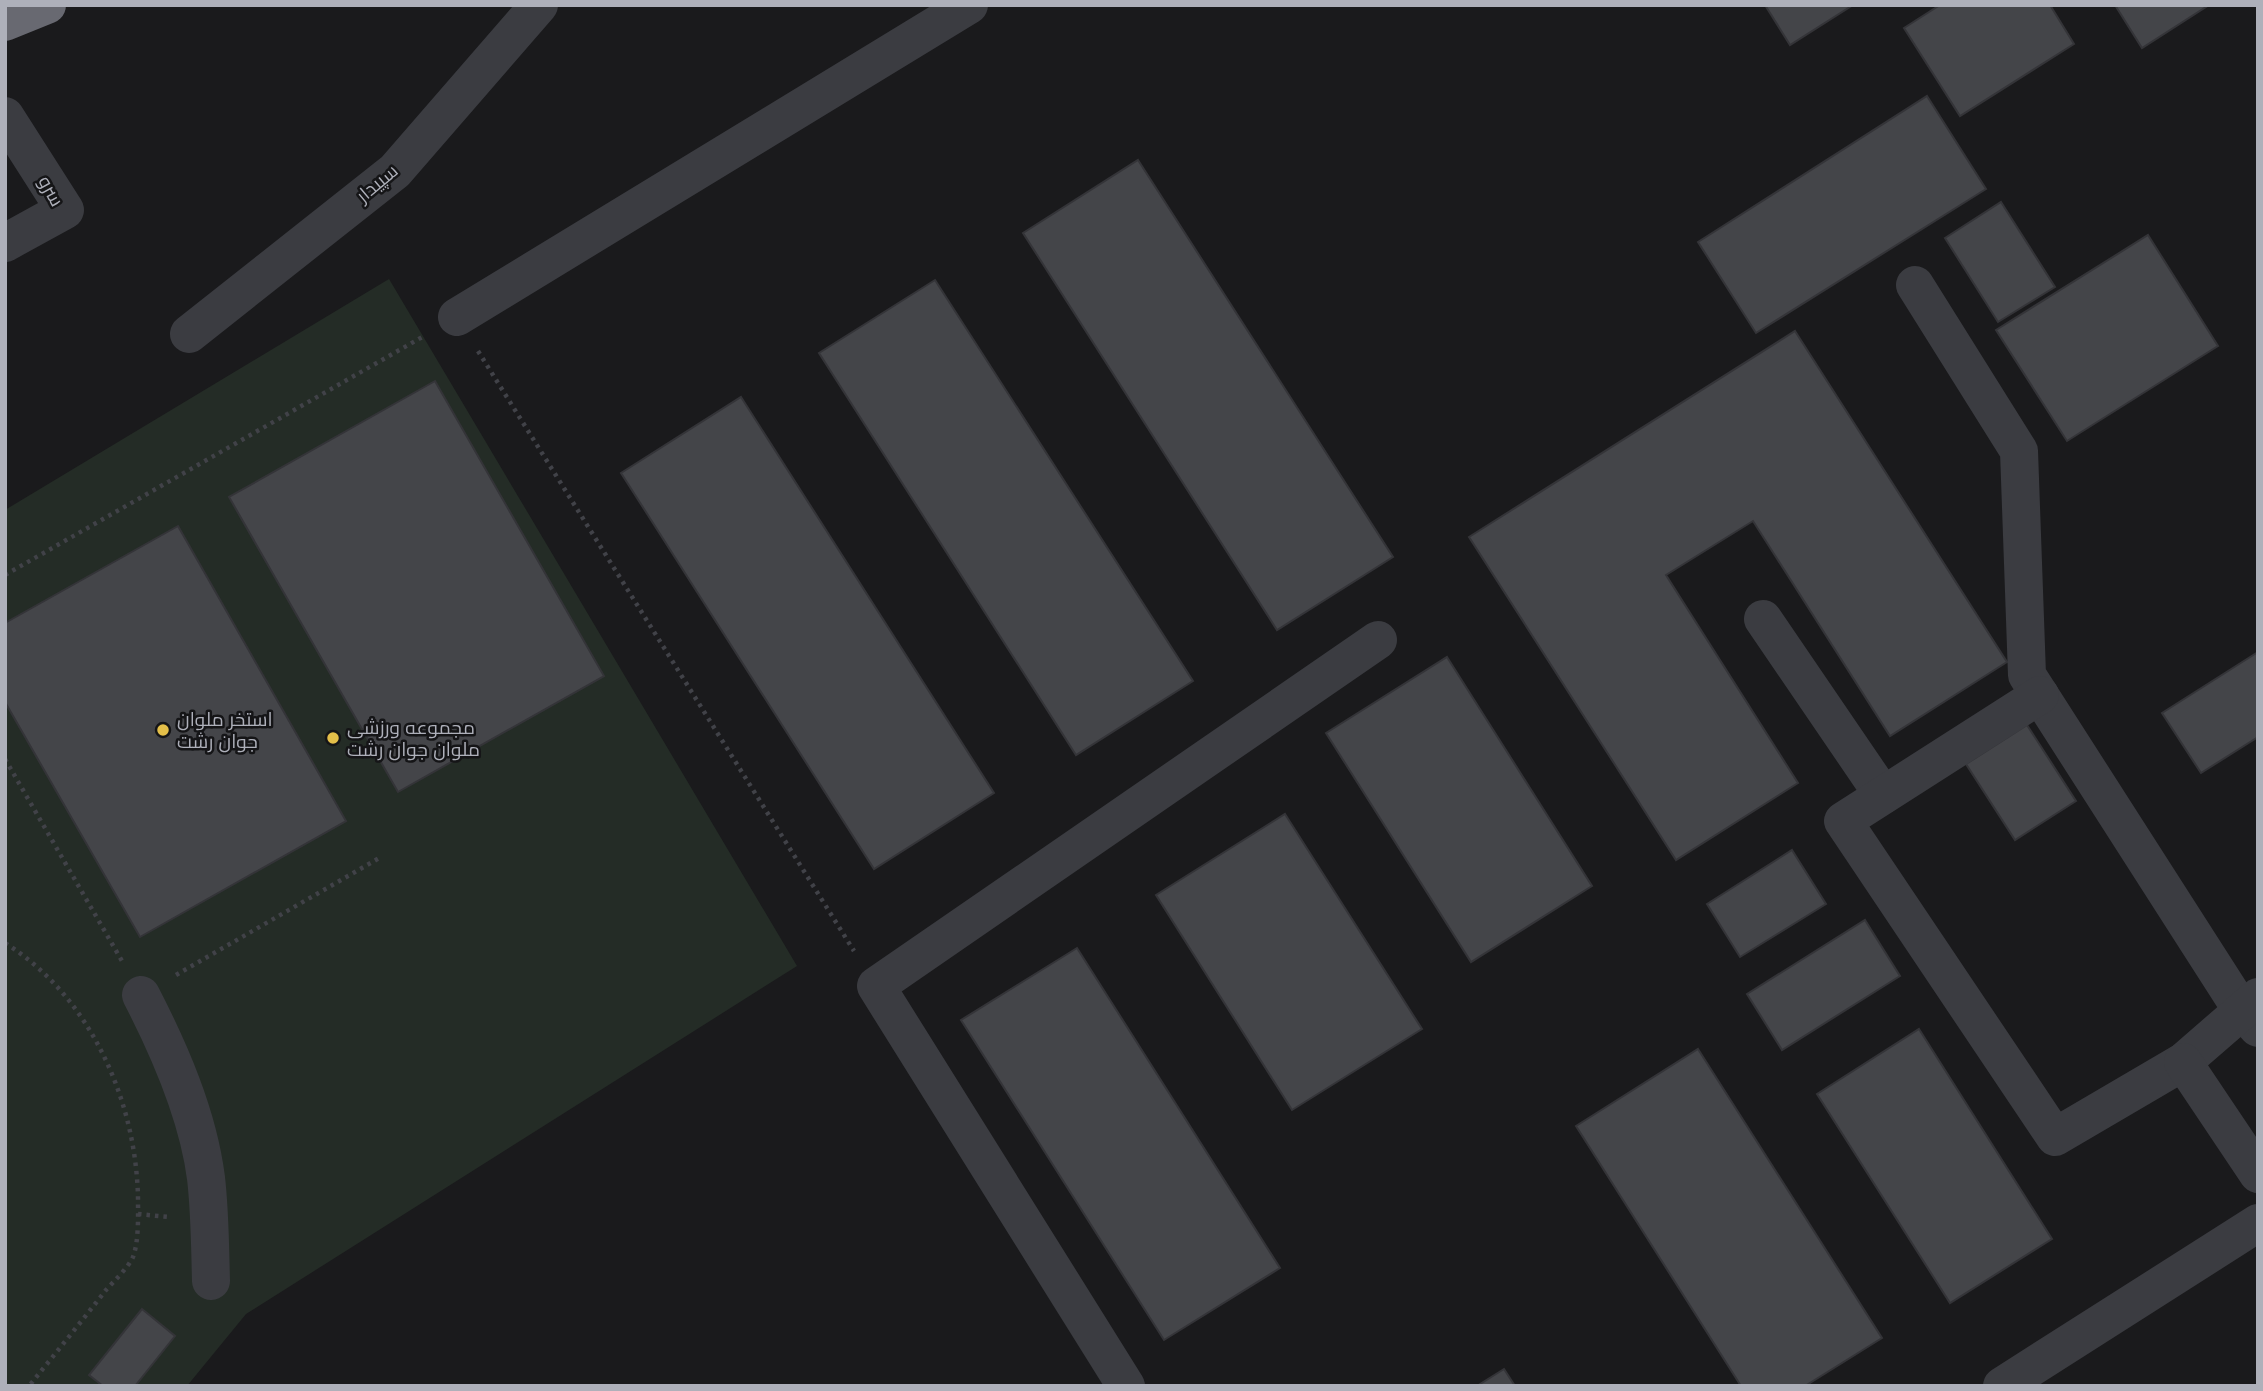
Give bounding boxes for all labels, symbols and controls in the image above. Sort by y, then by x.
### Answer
street label: سپیدار [351,159,402,208]
street label: سرو [33,172,69,210]
place label: استخر ملوان جوان رشت [177,708,273,753]
place label: مجموعه ورزشی ملوان جوان رشت [347,716,480,761]
marker: استخر ملوان جوان رشت [155,722,171,738]
marker: مجموعه ورزشی ملوان جوان رشت [325,730,341,746]

